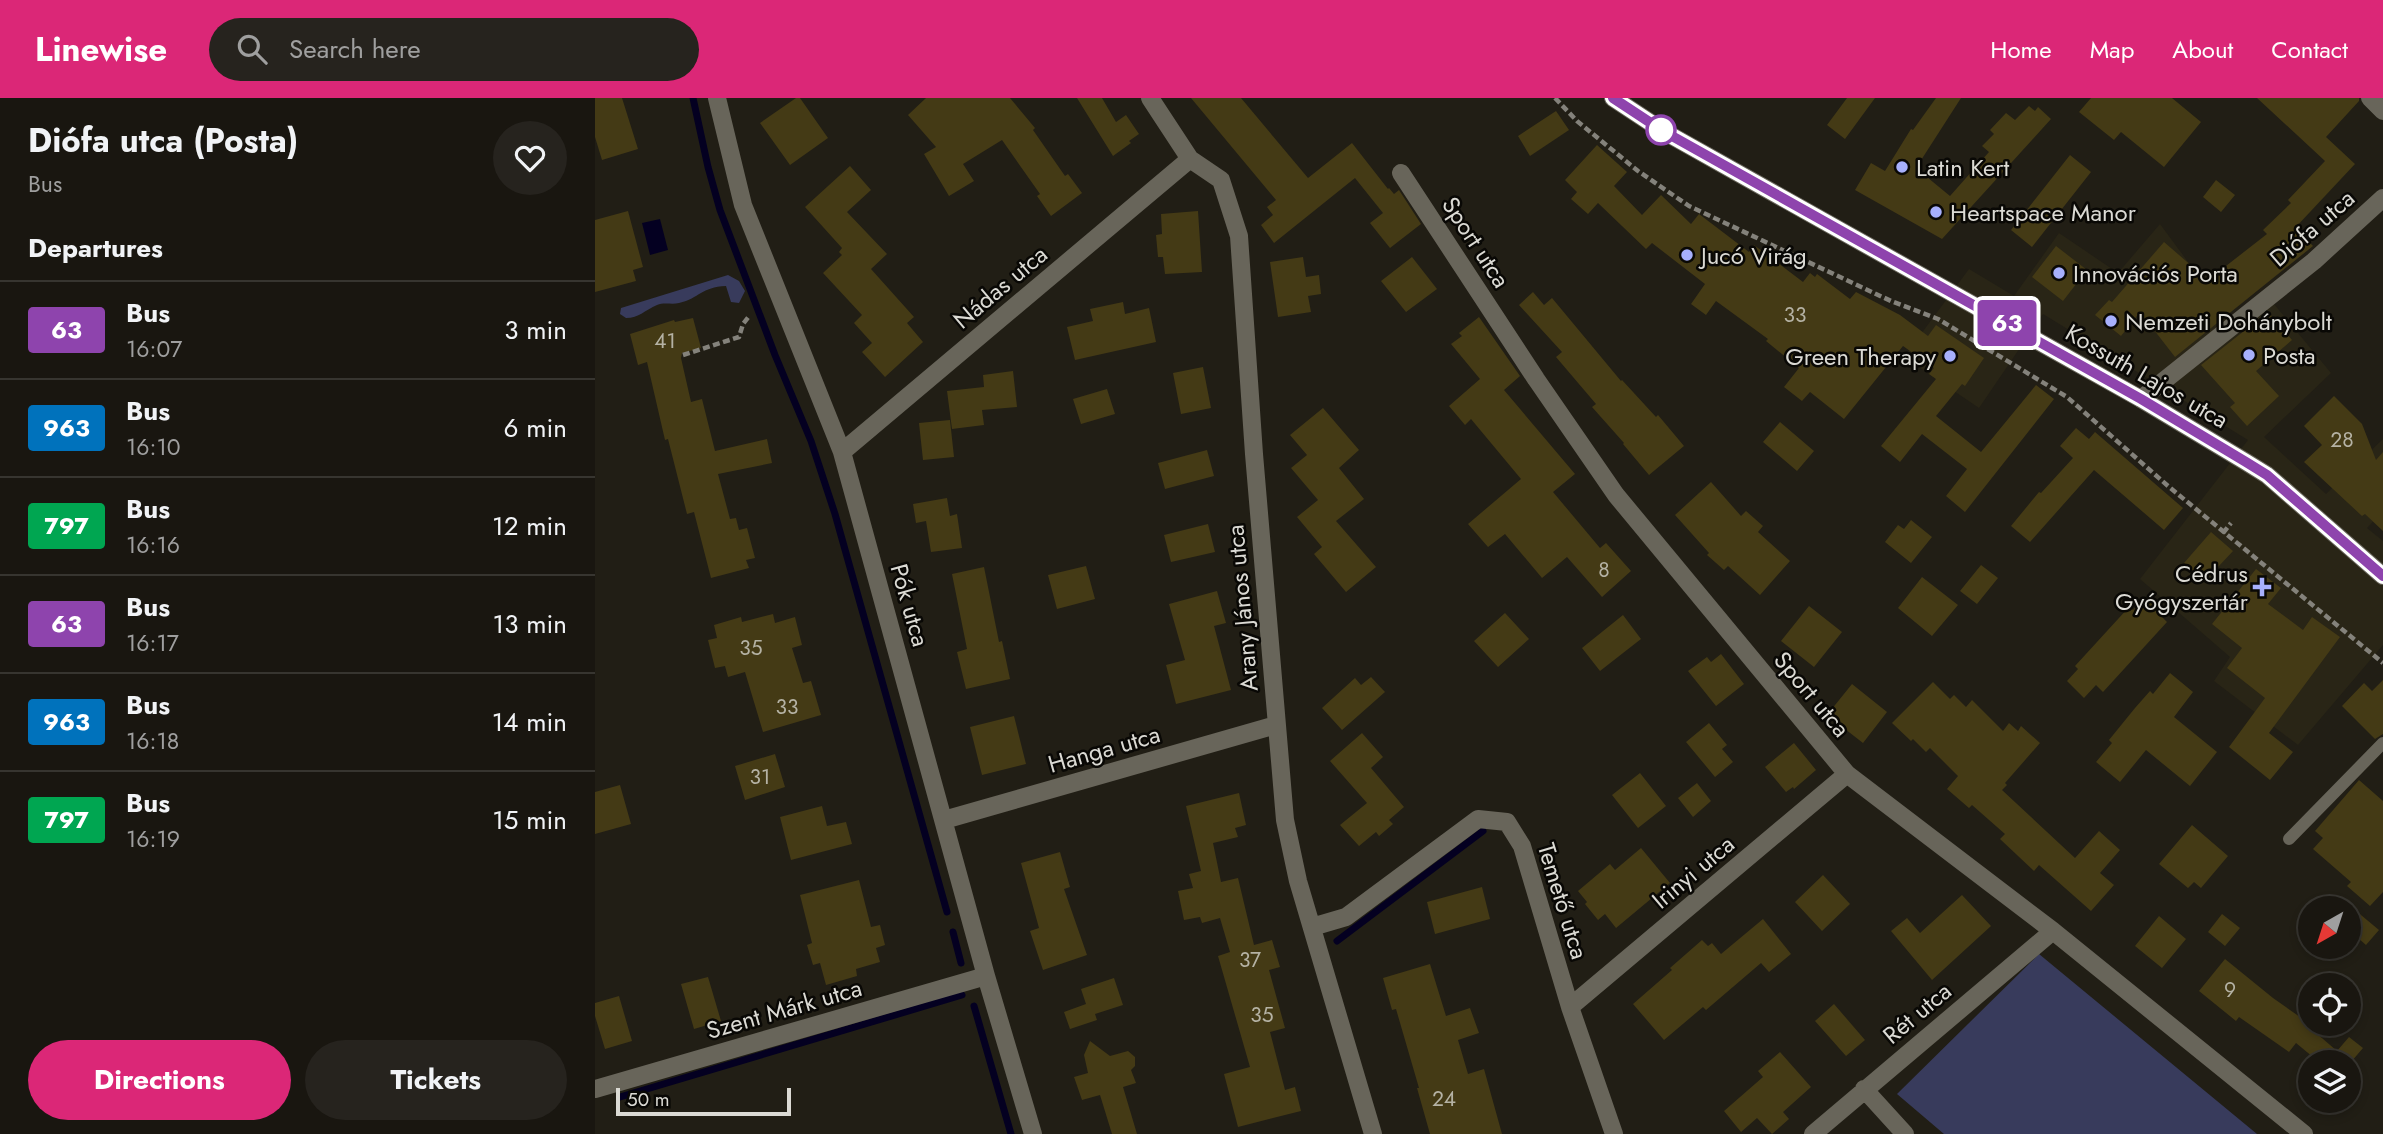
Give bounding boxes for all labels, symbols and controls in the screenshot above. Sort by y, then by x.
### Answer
search box [209,18,699,81]
text: Linewise [35,26,167,73]
icon: search [233,30,271,68]
text: Search here [289,30,421,68]
text: Home [1990,32,2052,67]
text: Map [2090,32,2134,67]
text: About [2172,32,2233,67]
text: Contact [2271,32,2348,67]
unlabelled marker [1646,115,1676,145]
text: Diófa utca (Posta) [28,117,298,164]
button: heart [493,121,567,195]
place label: Latin Kert [1916,150,2010,185]
marker: Latin Kert [1894,159,1910,175]
text: Bus [28,167,62,201]
street label: Diófa utca [2262,181,2362,275]
street label: Sport utca [1433,189,1519,295]
place label: Heartspace Manor [1950,195,2137,230]
marker: Heartspace Manor [1928,204,1944,220]
text: Departures [28,229,163,267]
street label: Nádas utca [945,237,1055,337]
place label: Jucó Virág [1698,238,1807,273]
marker: Jucó Virág [1679,247,1695,263]
place label: Innovációs Porta [2073,256,2238,291]
marker: Innovációs Porta [2051,265,2067,281]
text: Bus [126,294,170,332]
house number: 33 [1784,300,1806,330]
line badge: 63 [1975,300,2039,346]
place label: Nemzeti Dohánybolt [2125,304,2332,339]
text: 63 [1992,305,2022,340]
text: 3 min [504,311,567,349]
text: 63 [51,312,82,347]
marker: Nemzeti Dohánybolt [2103,313,2119,329]
street label: Kossuth Lajos utca [2059,315,2235,437]
house number: 41 [654,326,676,356]
text: 16:07 [126,332,182,366]
place label: Posta [2263,338,2316,373]
place label: Green Therapy [1785,339,1936,374]
marker: Posta [2241,347,2257,363]
marker: Green Therapy [1942,348,1958,364]
text: Bus [126,392,170,430]
text: 6 min [504,409,567,447]
text: 963 [43,410,90,445]
house number: 28 [2330,425,2354,455]
text: 16:10 [126,430,181,464]
text: Bus [126,490,170,528]
text: 12 min [492,507,567,545]
text: 797 [44,508,89,543]
street label: Arany János utca [1217,523,1267,693]
text: 16:16 [126,528,180,562]
house number: 8 [1598,555,1610,585]
place label: Cédrus Gyógyszertár [2115,556,2249,619]
street label: Pók utca [882,559,938,651]
marker: Cédrus Gyógyszertár [2254,579,2270,595]
text: Bus [126,588,170,626]
text: 13 min [493,605,567,643]
text: 63 [51,606,82,641]
text: 16:17 [126,626,179,660]
house number: 35 [739,633,763,663]
street label: Sport utca [1766,643,1858,745]
text: Bus [126,686,170,724]
house number: 33 [776,692,798,722]
text: 14 min [492,703,567,741]
text: 963 [43,704,90,739]
street label: Hanga utca [1044,716,1164,782]
text: 16:18 [126,724,179,758]
house number: 31 [750,762,770,792]
text: Bus [126,784,170,822]
text: 15 min [492,801,567,839]
text: 797 [44,802,89,837]
text: 16:19 [126,822,180,856]
street label: Irinyi utca [1644,827,1742,917]
street label: Temető utca [1529,839,1597,963]
north arrow [2298,896,2361,959]
map controls [2298,896,2361,1113]
house number: 37 [1239,945,1261,975]
street label: Szent Márk utca [702,970,866,1048]
button: locate [2298,973,2361,1036]
street label: Rét utca [1875,974,1959,1052]
house number: 9 [2224,975,2236,1005]
house number: 35 [1250,1000,1274,1030]
button: Directions [28,1040,291,1120]
button: Tickets [305,1040,567,1120]
button: layers [2298,1050,2361,1113]
house number: 24 [1432,1084,1456,1114]
scale bar [616,1085,791,1117]
text: 50 m [627,1086,670,1113]

